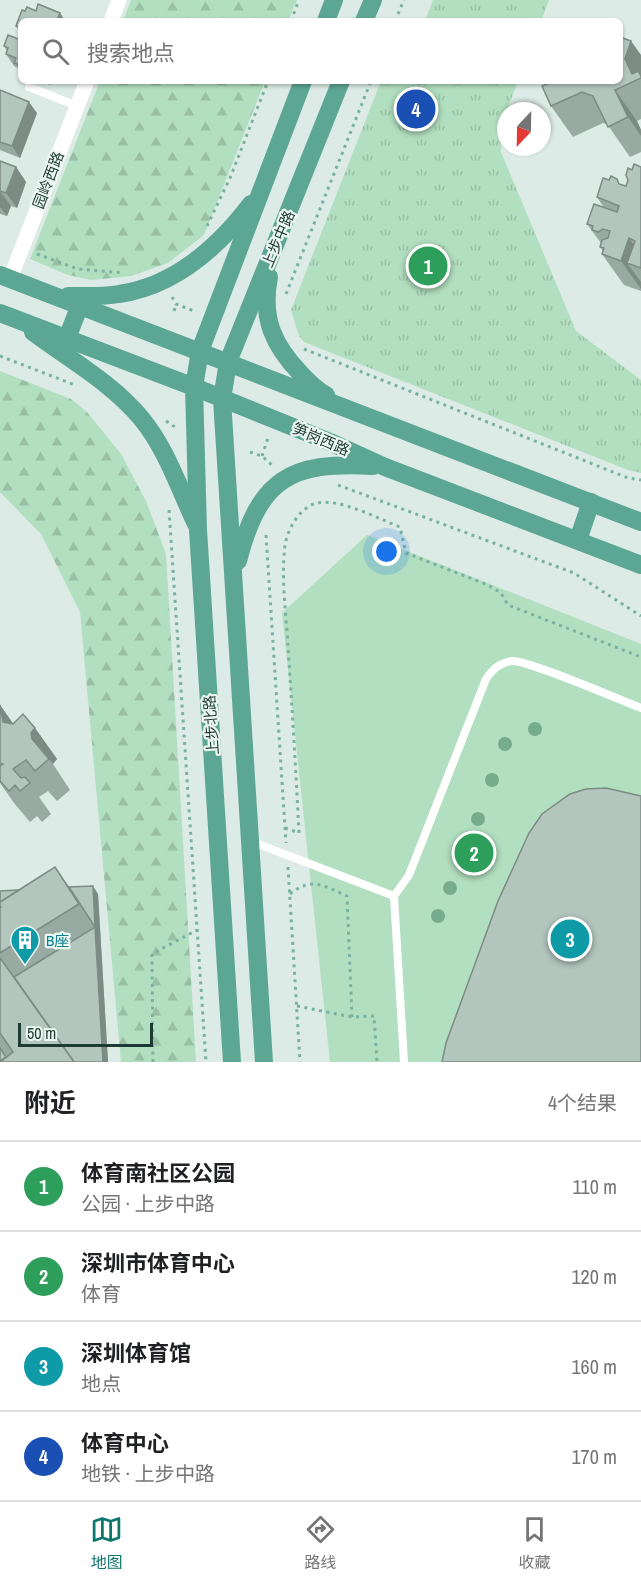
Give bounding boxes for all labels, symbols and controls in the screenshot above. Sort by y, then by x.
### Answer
search box [18,18,623,84]
icon: search [39,35,72,68]
text: 搜索地点 [87,38,175,68]
pin: 4 [396,86,436,132]
north arrow [497,102,551,156]
street label: 园岭西路 [27,148,69,212]
street label: 上步中路 [257,207,299,271]
pin: 1 [408,244,448,288]
street label: 笋岗西路 [289,418,353,460]
your location [372,537,401,566]
street label: 上步北路 [198,694,224,756]
pin: 2 [454,830,494,876]
pin: 3 [550,916,590,962]
building icon: B座 [9,924,41,966]
place label: B座 [46,930,69,951]
scale bar [18,1020,153,1048]
text: 50 m [27,1022,56,1044]
text: 附近 [24,1085,76,1120]
text: 4个结果 [548,1089,617,1116]
text: 体育南社区公园 [81,1158,235,1188]
text: 1 [39,1173,48,1200]
text: 110 m [573,1173,617,1200]
text: 公园 · 上步中路 [81,1190,215,1217]
text: 深圳市体育中心 [81,1248,235,1278]
text: 2 [39,1263,48,1290]
text: 120 m [571,1263,617,1290]
text: 体育 [81,1280,121,1307]
text: 深圳体育馆 [81,1338,191,1368]
text: 3 [39,1353,48,1380]
text: 160 m [571,1353,617,1380]
text: 地点 [81,1370,121,1397]
text: 体育中心 [81,1428,169,1458]
text: 4 [39,1443,48,1470]
text: 170 m [571,1443,617,1470]
text: 地铁 · 上步中路 [81,1460,215,1487]
tab: 地图 [90,1513,123,1573]
tab: 路线 [304,1513,337,1573]
tab: 收藏 [518,1513,551,1573]

